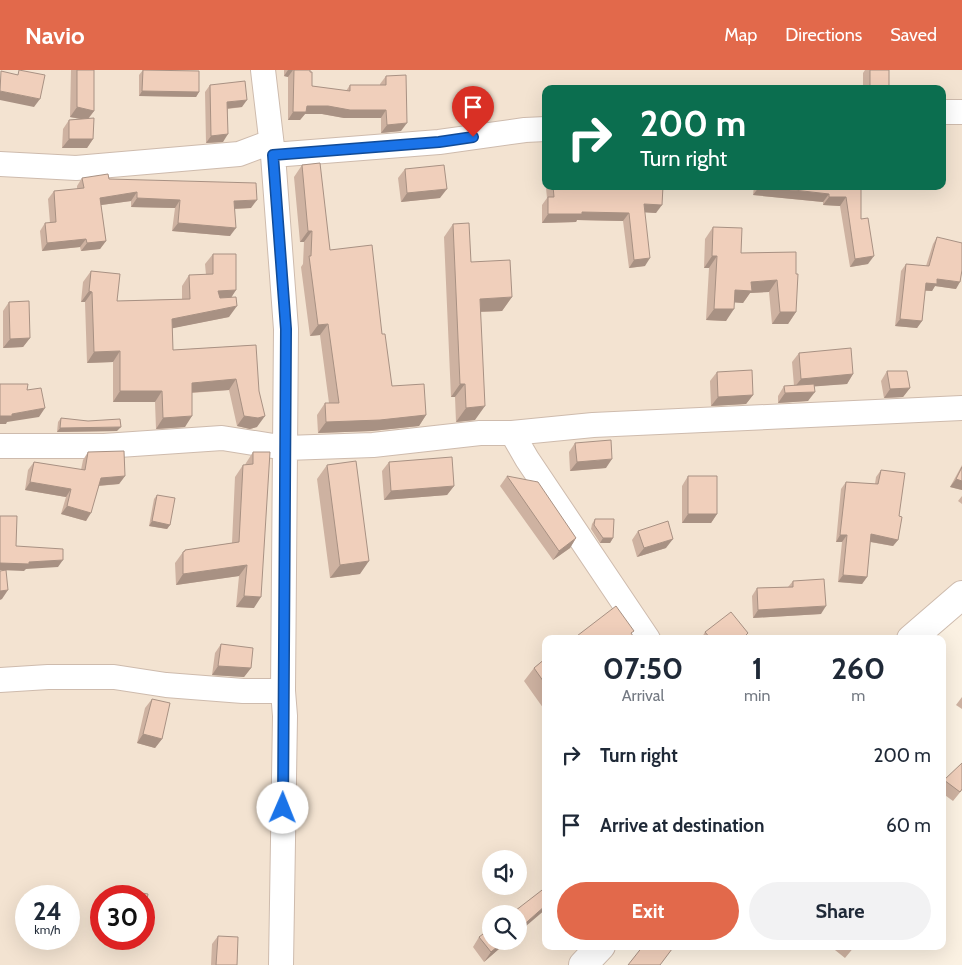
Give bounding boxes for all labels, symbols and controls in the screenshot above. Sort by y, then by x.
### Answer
text: Navio [25,21,85,50]
text: Map [724,24,757,46]
text: Directions [785,24,862,46]
text: Saved [890,24,937,46]
pin [452,86,494,137]
icon: arrive [459,93,487,121]
text: 200 m [640,102,746,145]
icon: right [557,105,622,170]
text: Turn right [640,145,727,172]
text: 07:50 [603,650,683,687]
text: 1 [752,650,763,687]
text: 260 [831,650,885,687]
text: Arrival [622,686,664,705]
text: min [744,686,770,705]
text: m [851,686,865,705]
icon: right [557,741,585,769]
text: Turn right [600,744,678,767]
text: 200 m [874,744,931,767]
position arrow [256,781,308,833]
icon: arrive [557,811,585,839]
text: Arrive at destination [600,814,764,837]
text: 60 m [886,814,931,837]
map controls [482,850,527,950]
button: sound [482,850,527,895]
button: Exit [557,882,739,940]
button: Share [749,882,931,940]
speed limit sign: 30 [90,885,155,950]
text: 24 [33,896,62,926]
button: search [482,905,527,950]
text: km/h [34,922,61,937]

